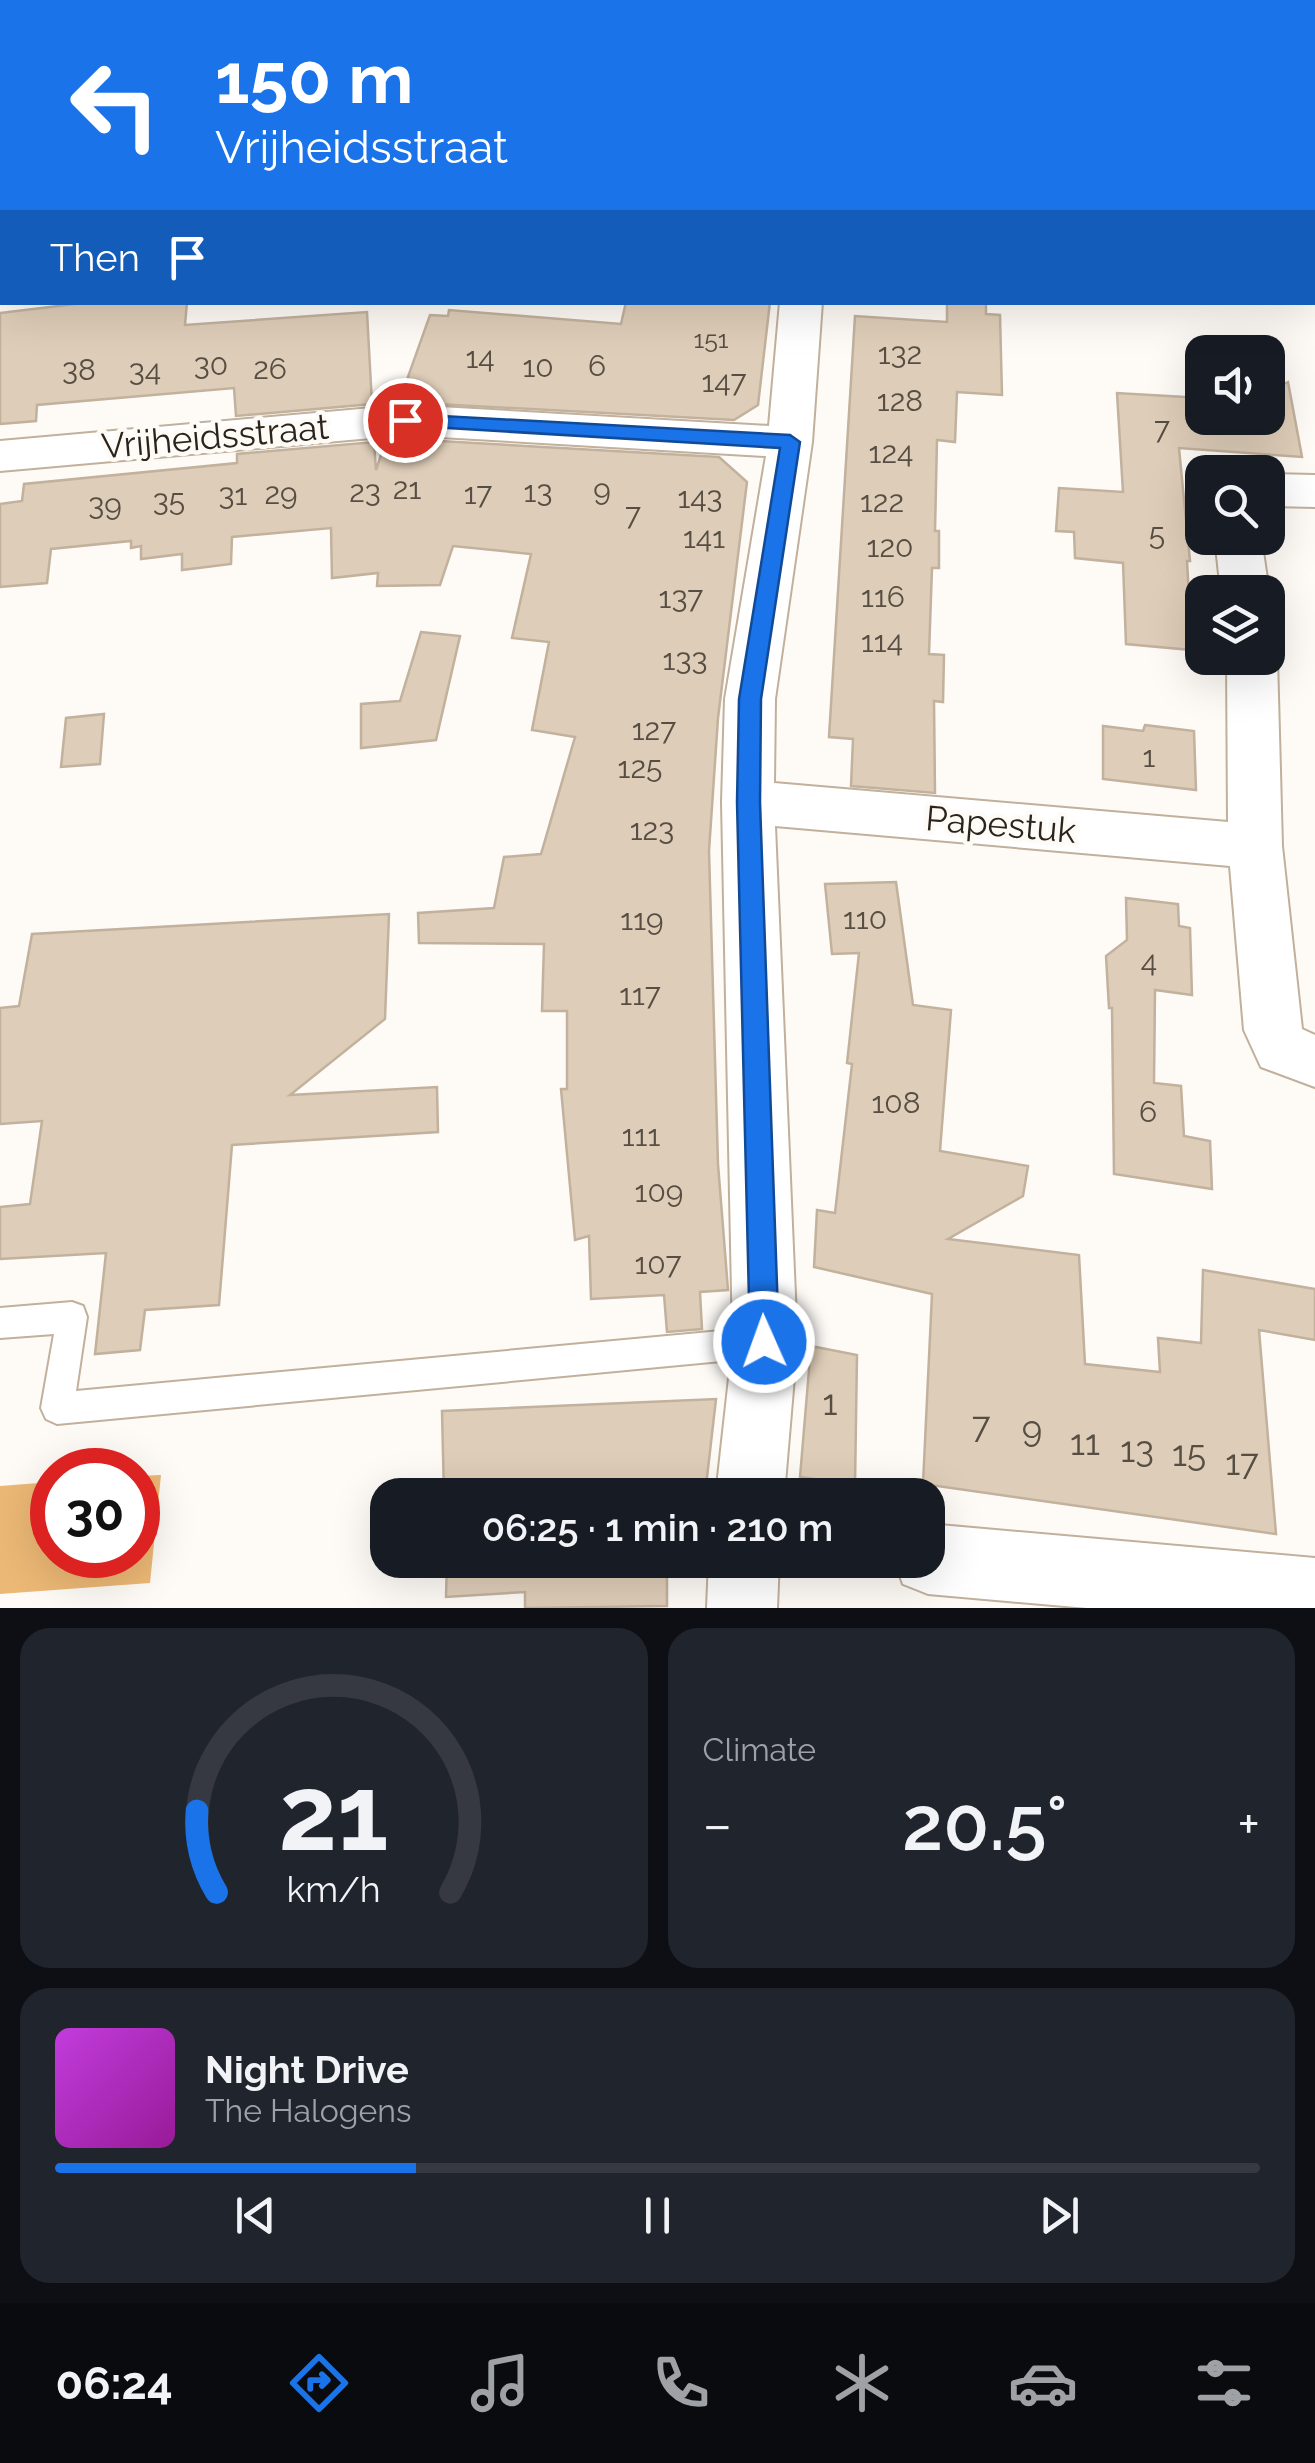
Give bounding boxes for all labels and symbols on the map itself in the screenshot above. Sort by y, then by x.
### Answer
house number: 151 [693,324,729,354]
house number: 132 [878,336,922,371]
house number: 14 [465,340,495,375]
house number: 30 [194,347,228,382]
house number: 6 [588,348,606,383]
house number: 10 [522,349,554,384]
house number: 26 [253,351,287,386]
house number: 38 [62,352,96,387]
house number: 34 [129,353,161,388]
house number: 147 [701,364,747,399]
pin [363,378,448,463]
house number: 128 [877,383,923,418]
street label: Vrijheidsstraat [100,406,331,466]
house number: 7 [1154,411,1170,446]
house number: 124 [869,435,913,470]
house number: 21 [393,471,421,506]
house number: 9 [593,472,611,507]
house number: 23 [349,474,381,509]
house number: 13 [524,474,552,509]
house number: 29 [264,476,298,511]
house number: 17 [464,476,492,511]
house number: 31 [219,477,248,512]
house number: 143 [677,480,723,515]
house number: 35 [153,483,185,518]
house number: 122 [860,484,904,519]
house number: 39 [88,487,122,522]
house number: 7 [625,497,641,532]
house number: 5 [1149,517,1165,552]
house number: 141 [683,520,725,555]
house number: 120 [867,529,913,564]
house number: 116 [861,579,905,614]
house number: 137 [659,580,703,615]
house number: 114 [861,624,903,659]
house number: 133 [663,642,707,677]
house number: 127 [632,712,676,747]
house number: 1 [1143,739,1156,774]
house number: 125 [618,750,662,785]
street label: Papestuk [924,797,1078,851]
house number: 123 [630,812,674,847]
house number: 110 [843,901,887,936]
house number: 119 [620,902,664,937]
house number: 4 [1141,944,1157,979]
house number: 117 [619,977,661,1012]
house number: 108 [872,1085,921,1120]
house number: 6 [1139,1094,1157,1129]
house number: 111 [622,1118,660,1153]
house number: 109 [635,1174,683,1209]
house number: 107 [634,1246,682,1281]
position arrow [712,1290,816,1394]
house number: 1 [823,1382,838,1423]
house number: 7 [972,1405,991,1446]
house number: 9 [1022,1408,1042,1449]
house number: 11 [1070,1422,1100,1463]
house number: 13 [1120,1429,1154,1470]
house number: 15 [1172,1433,1206,1474]
house number: 17 [1225,1442,1259,1483]
speed limit sign: 30 [30,1448,160,1578]

